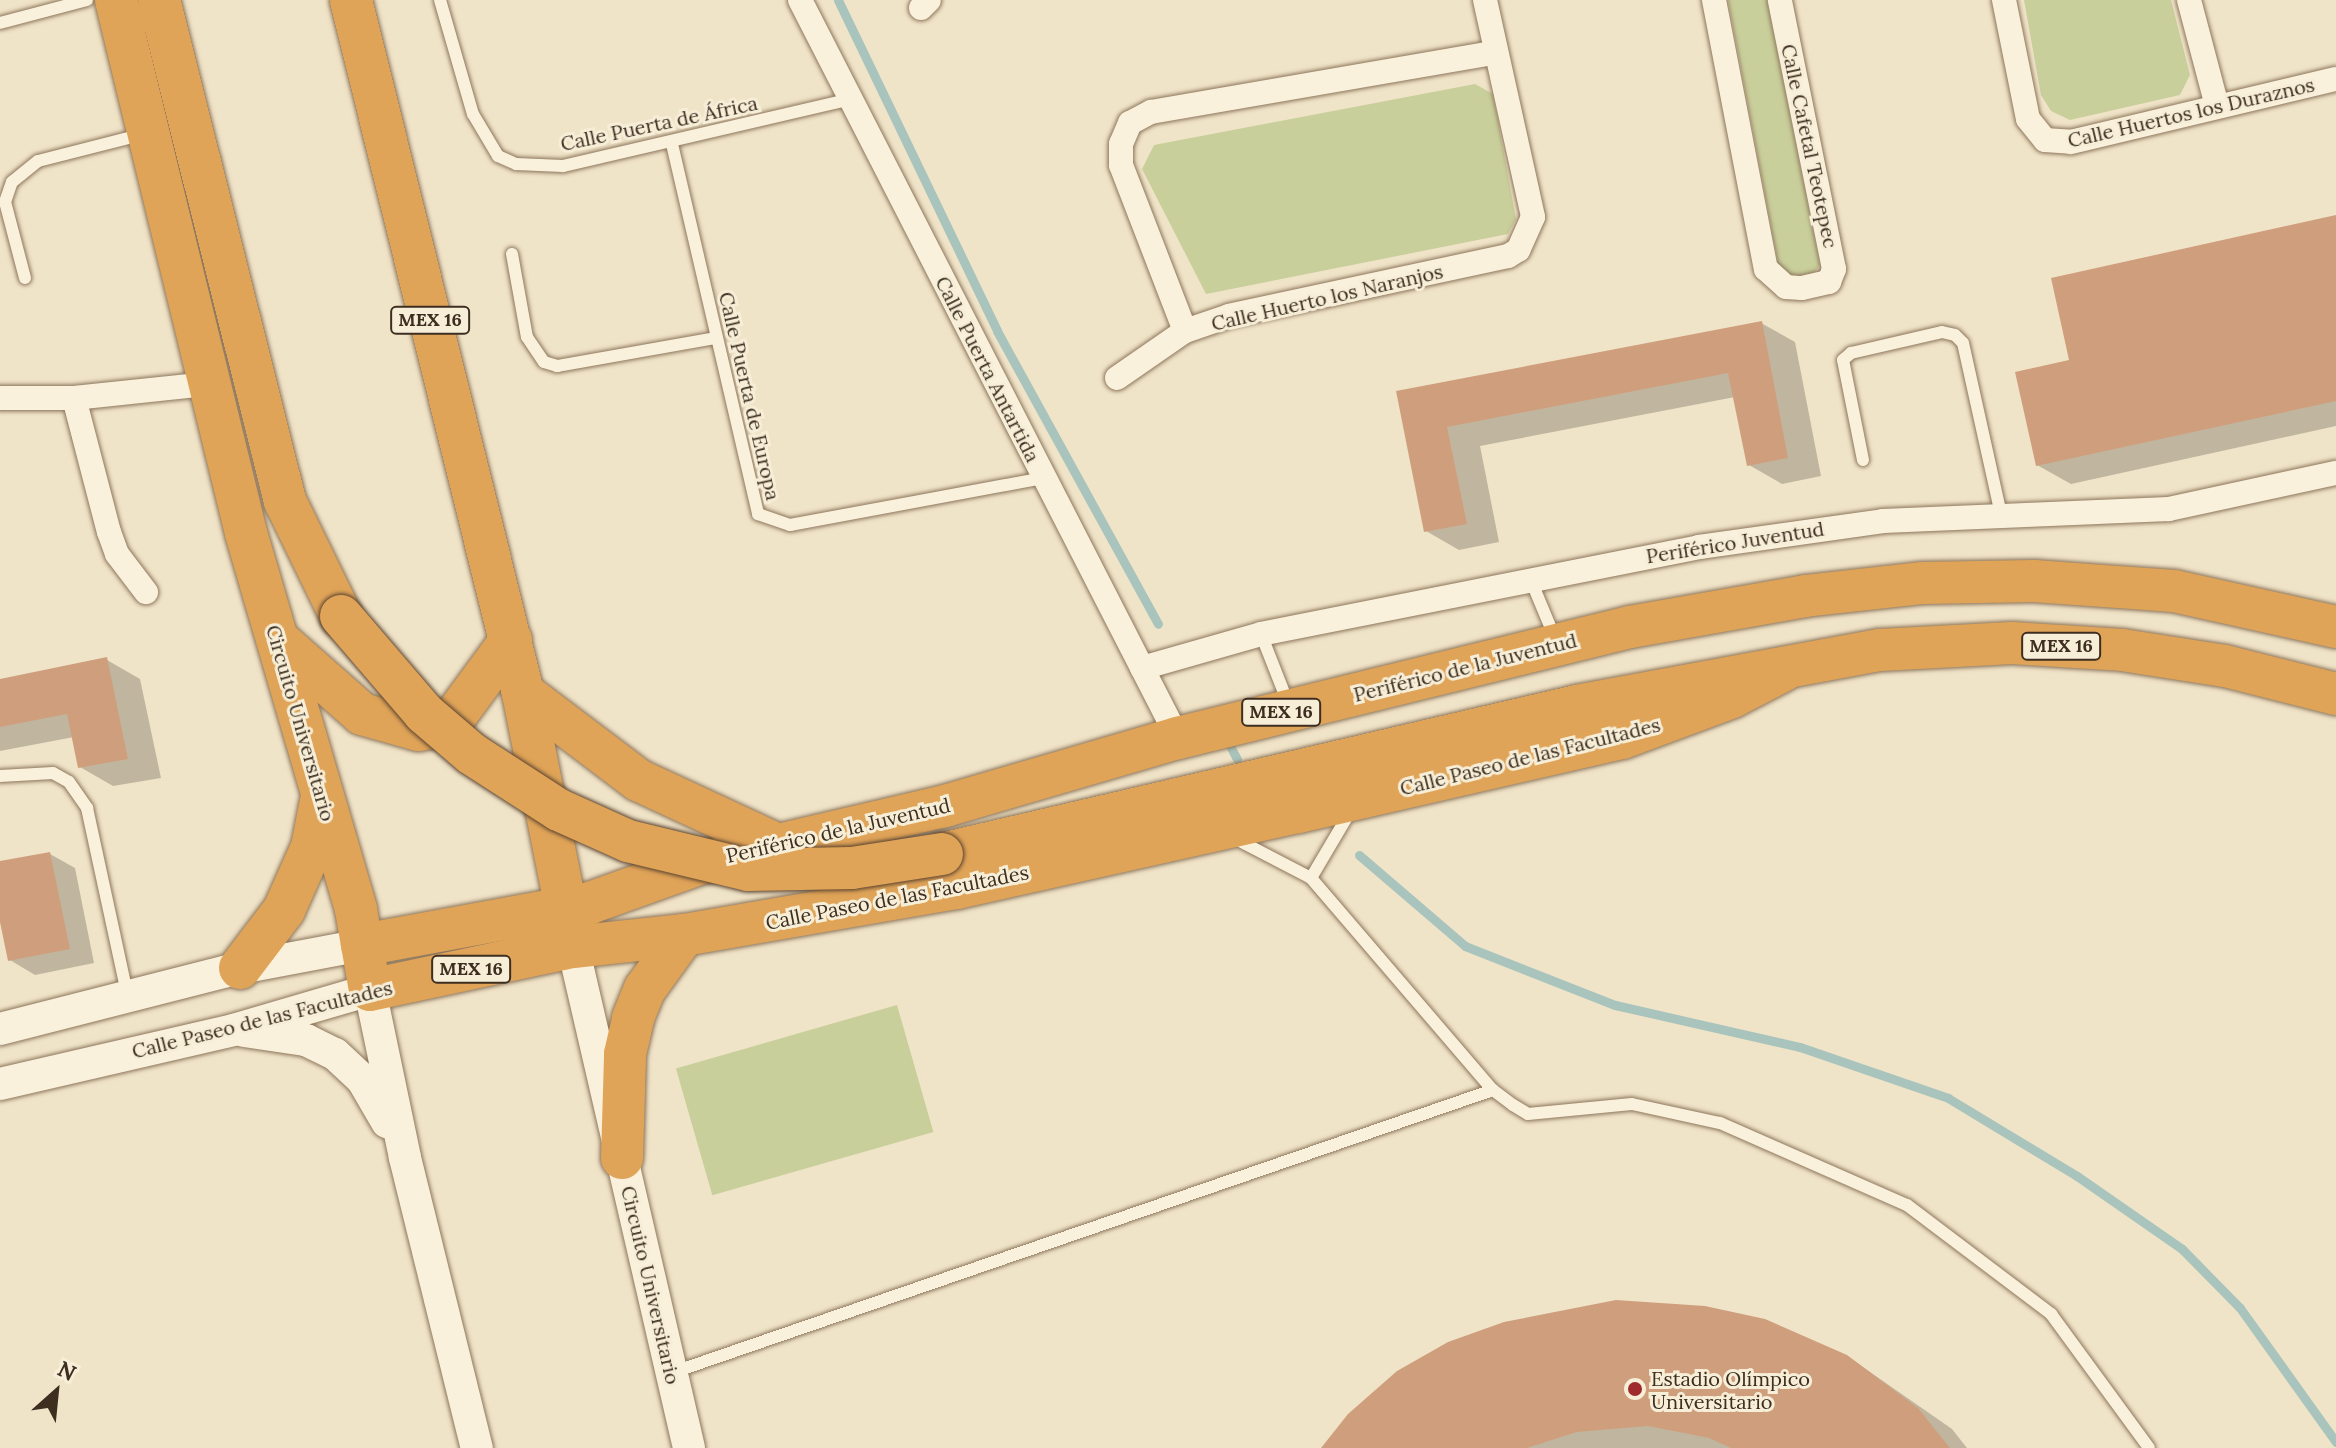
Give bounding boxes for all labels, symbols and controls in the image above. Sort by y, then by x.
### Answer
street label: Calle Cafetal Teotepec [1777,42,1843,250]
street label: Calle Huertos los Duraznos [2065,72,2317,152]
street label: Calle Puerta de África [558,90,760,156]
street label: Calle Huerto los Naranjos [1209,259,1445,335]
street label: Calle Puerta Antartida [931,272,1045,466]
street label: Calle Puerta de Europa [714,290,786,502]
road number: MEX 16 [390,306,470,334]
street label: Periférico Juventud [1644,516,1826,568]
street label: Circuito Universitario [262,622,340,824]
street label: Periférico de la Juventud [1351,628,1579,706]
road number: MEX 16 [2021,632,2101,660]
road number: MEX 16 [1241,698,1321,726]
street label: Calle Paseo de las Facultades [1397,712,1663,800]
street label: Periférico de la Juventud [724,793,952,867]
street label: Calle Paseo de las Facultades [763,860,1031,934]
road number: MEX 16 [431,955,511,983]
street label: Calle Paseo de las Facultades [129,975,395,1063]
street label: Circuito Universitario [616,1183,686,1387]
north arrow [16,1352,96,1432]
text: N [53,1354,81,1387]
place label: Estadio Olímpico Universitario [1651,1366,1810,1413]
marker: Estadio Olímpico Universitario [1626,1380,1644,1398]

